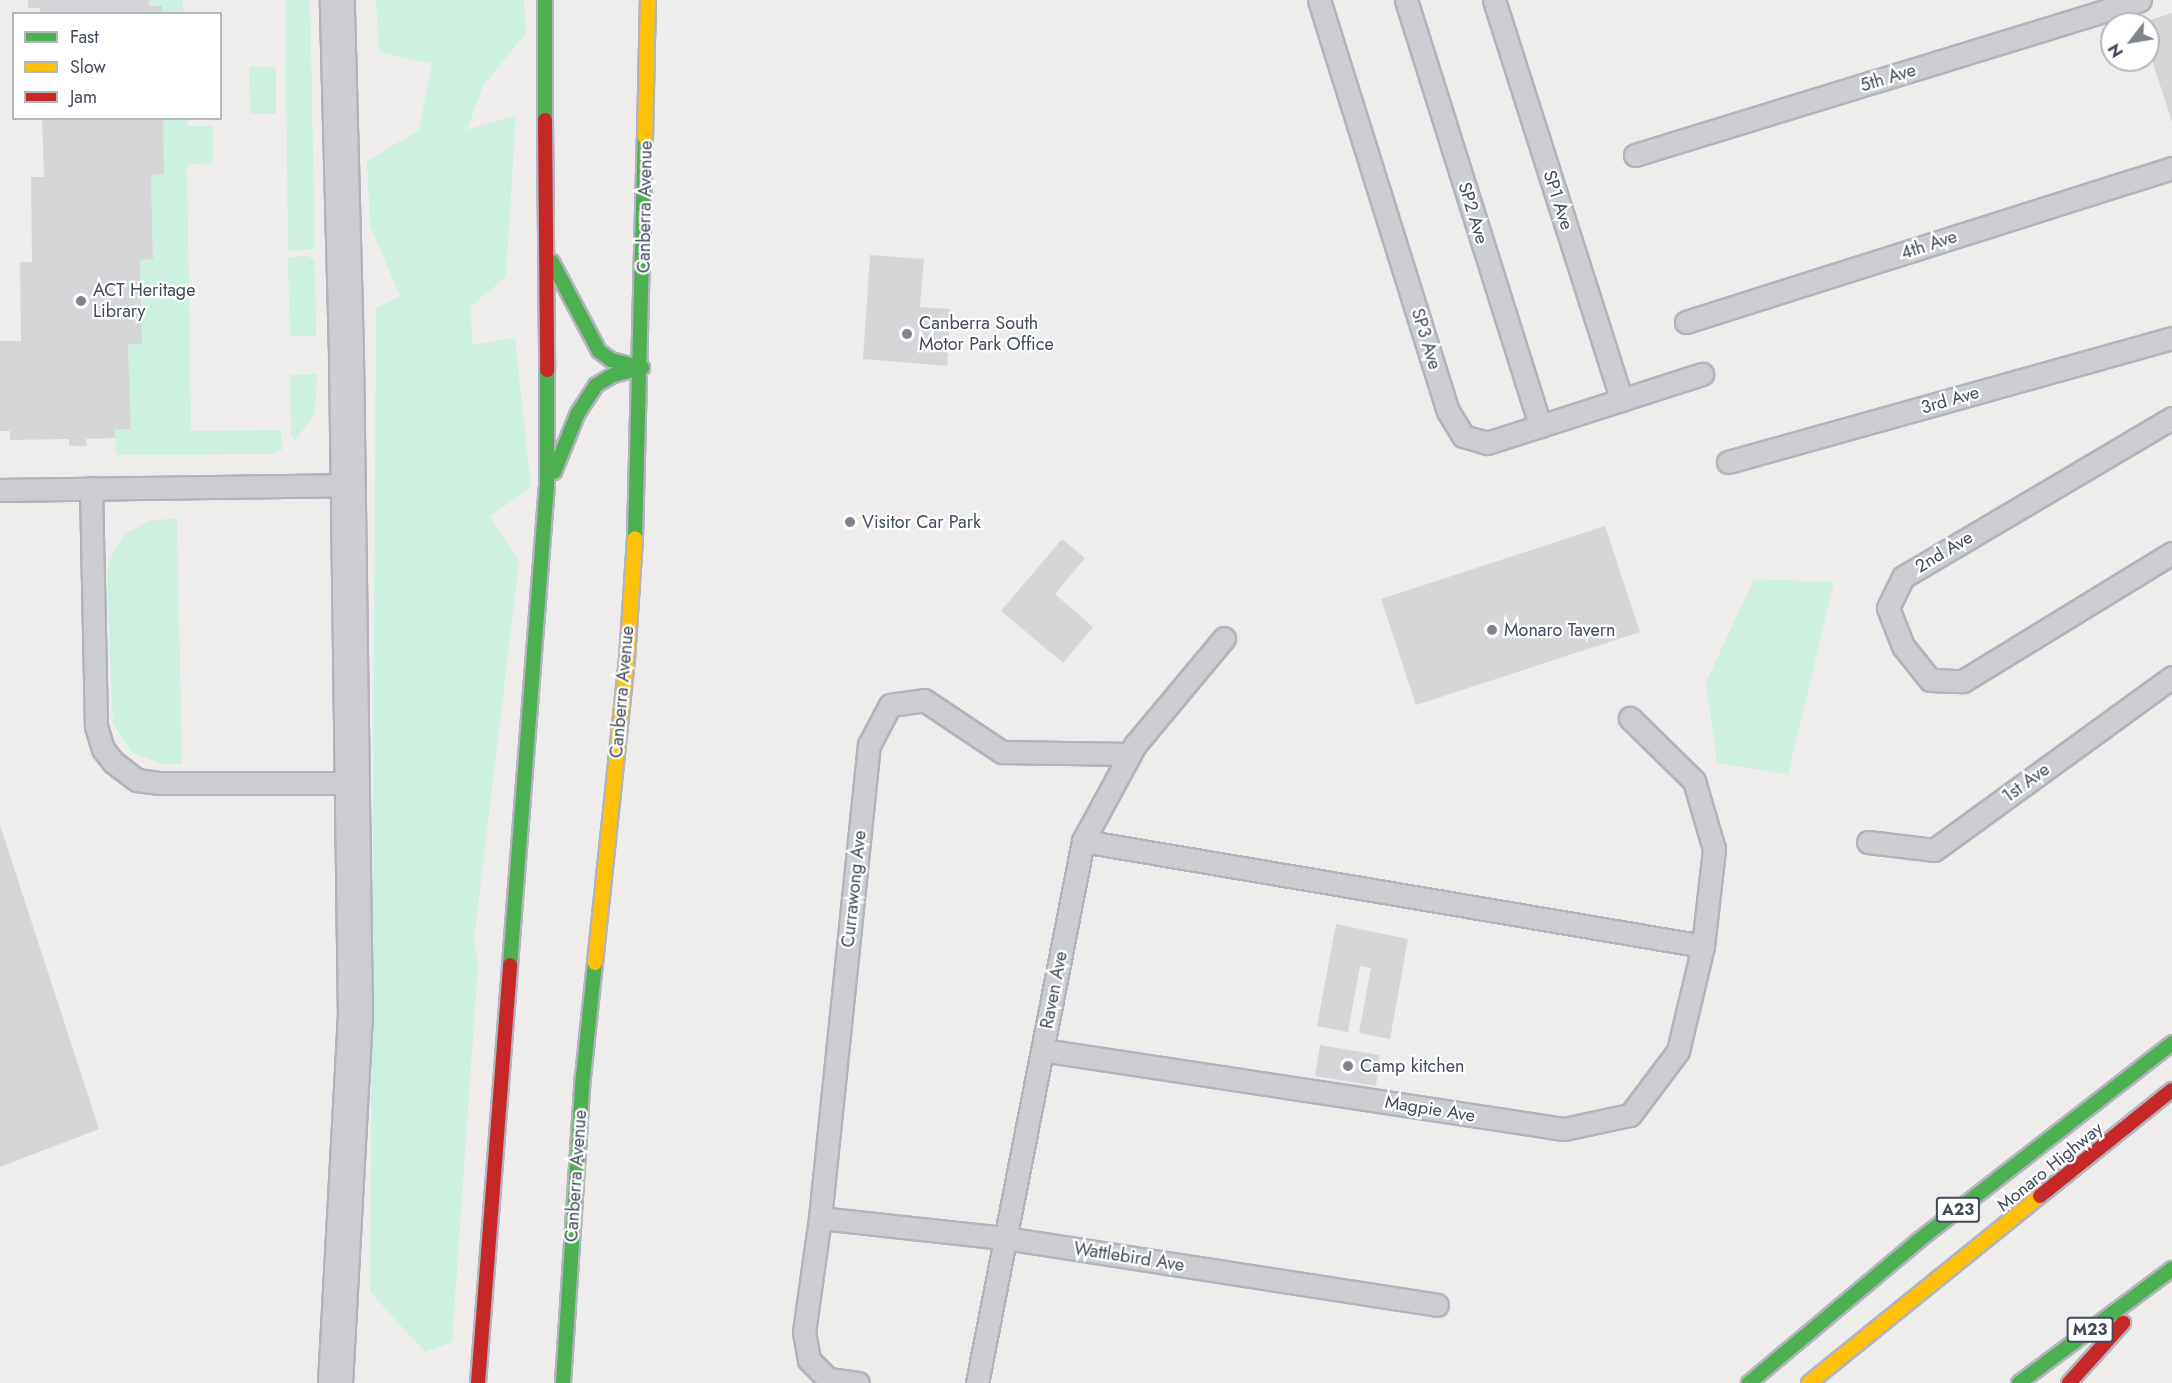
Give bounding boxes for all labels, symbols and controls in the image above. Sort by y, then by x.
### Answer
legend [12,12,222,120]
north arrow [2100,12,2160,72]
text: Fast [70,24,99,50]
text: N [2103,39,2129,62]
text: Slow [70,54,106,80]
street label: 5th Ave [1857,59,1919,97]
text: Jam [70,84,97,110]
street label: Canberra Avenue [633,141,657,273]
street label: SP1 Ave [1538,168,1578,232]
street label: SP2 Ave [1453,180,1493,246]
street label: 4th Ave [1898,226,1960,264]
place label: ACT Heritage Library [93,280,195,322]
marker: ACT Heritage Library [74,294,88,308]
street label: SP3 Ave [1406,306,1446,372]
place label: Canberra South Motor Park Office [919,313,1054,356]
marker: Canberra South Motor Park Office [900,327,914,341]
street label: 3rd Ave [1918,381,1982,419]
place label: Visitor Car Park [862,511,981,533]
marker: Visitor Car Park [843,515,857,529]
street label: 2nd Ave [1911,526,1977,578]
place label: Monaro Tavern [1504,619,1615,641]
marker: Monaro Tavern [1485,623,1499,637]
street label: Canberra Avenue [605,625,639,759]
street label: 1st Ave [1998,759,2054,807]
street label: Currawong Ave [837,829,871,949]
street label: Raven Ave [1036,949,1072,1031]
place label: Camp kitchen [1360,1055,1464,1077]
marker: Camp kitchen [1341,1059,1355,1073]
street label: Magpie Ave [1383,1091,1477,1127]
street label: Canberra Avenue [561,1109,591,1243]
street label: Monaro Highway [1993,1118,2107,1216]
road number: A23 [1936,1197,1980,1223]
street label: Wattlebird Ave [1072,1238,1186,1276]
road number: M23 [2066,1317,2114,1343]

